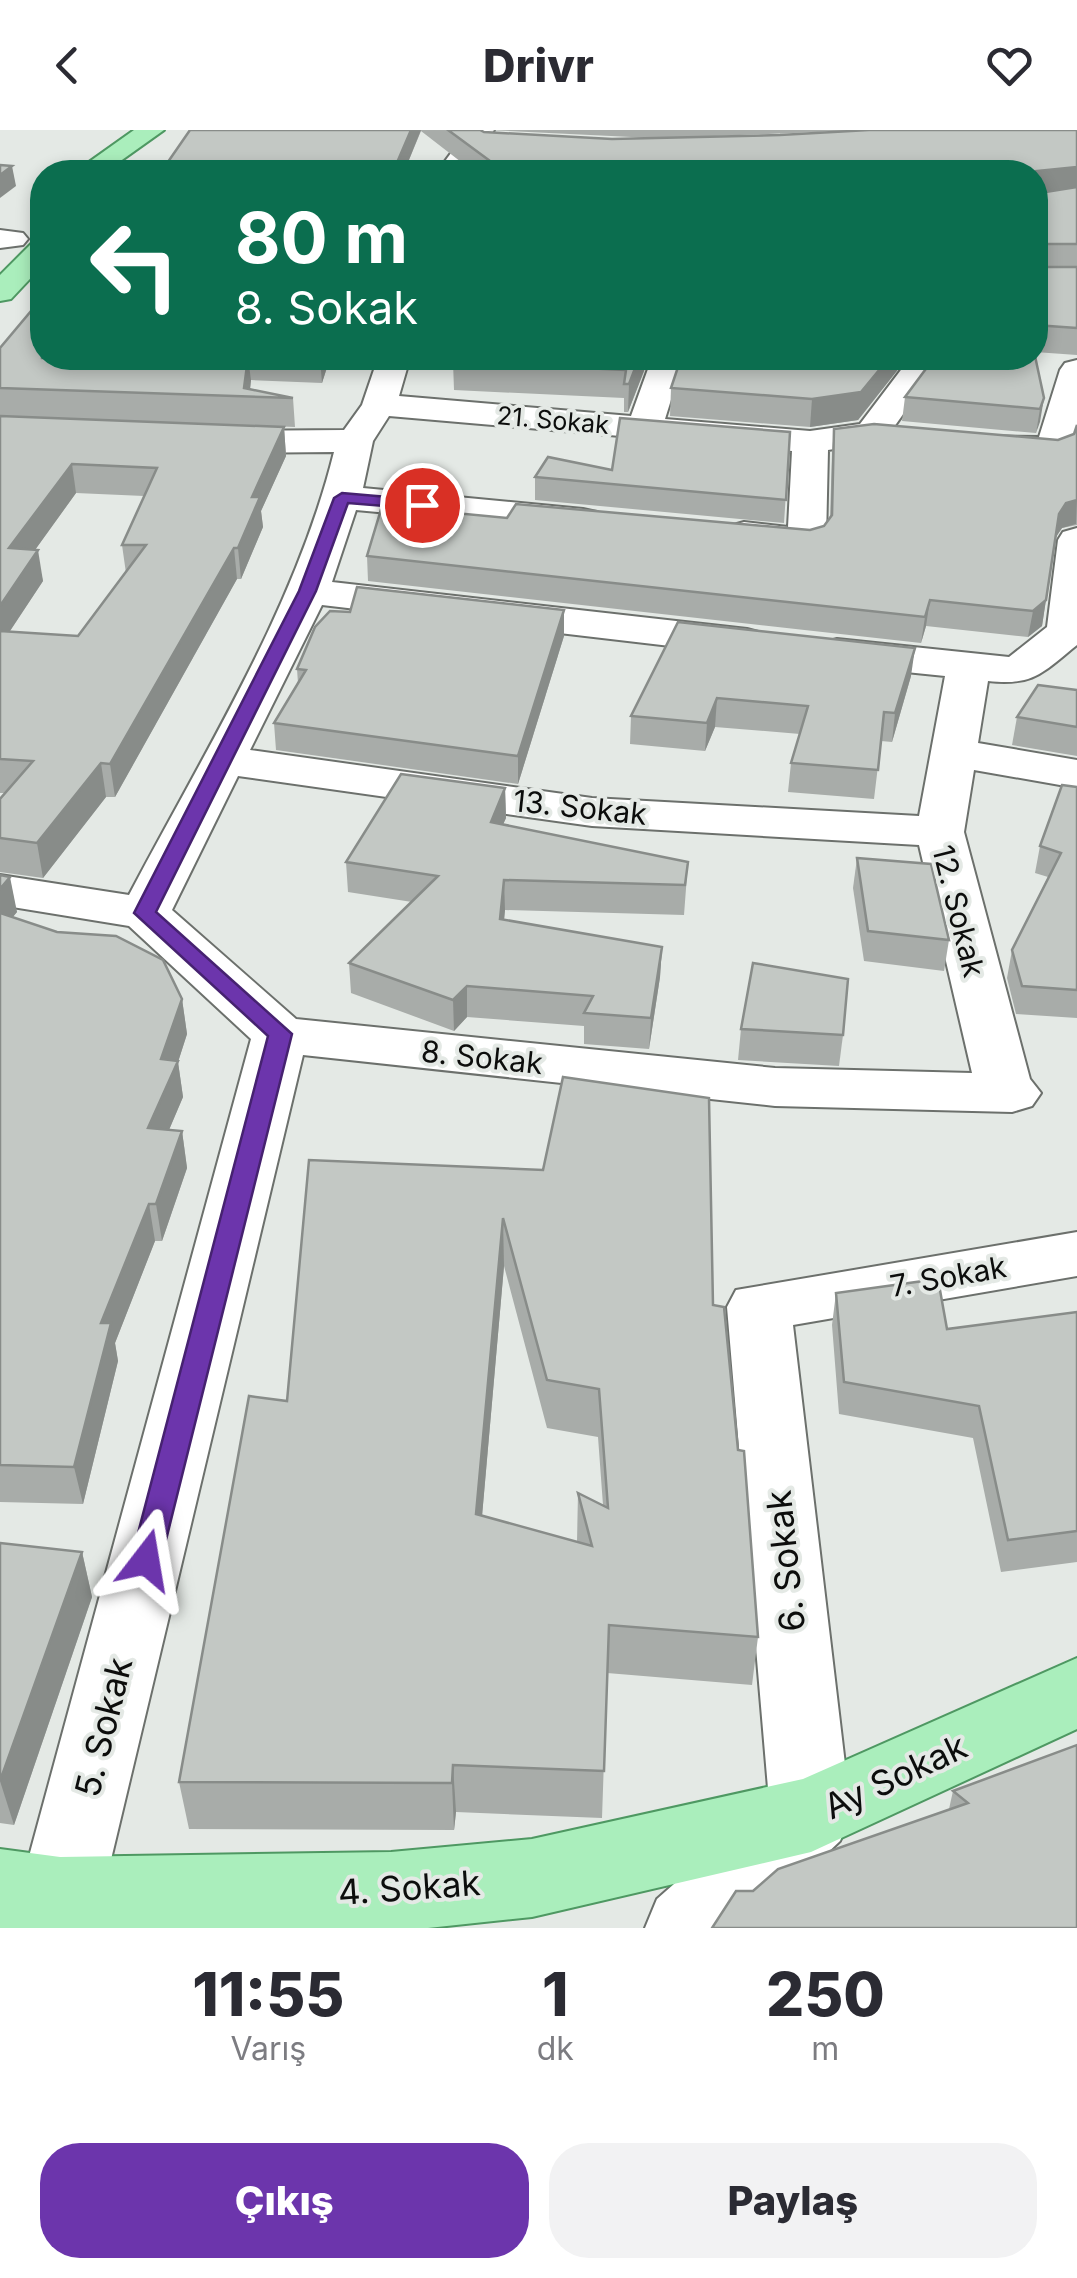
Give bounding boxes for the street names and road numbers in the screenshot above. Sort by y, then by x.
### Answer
street label: 21. Sokak [496,400,610,440]
street label: 13. Sokak [511,782,649,832]
street label: 12. Sokak [925,841,993,981]
street label: 8. Sokak [419,1033,545,1081]
street label: 7. Sokak [887,1248,1009,1304]
street label: 6. Sokak [757,1488,813,1634]
street label: 5. Sokak [65,1653,141,1801]
street label: Ay Sokak [817,1725,973,1827]
street label: 4. Sokak [336,1861,482,1913]

